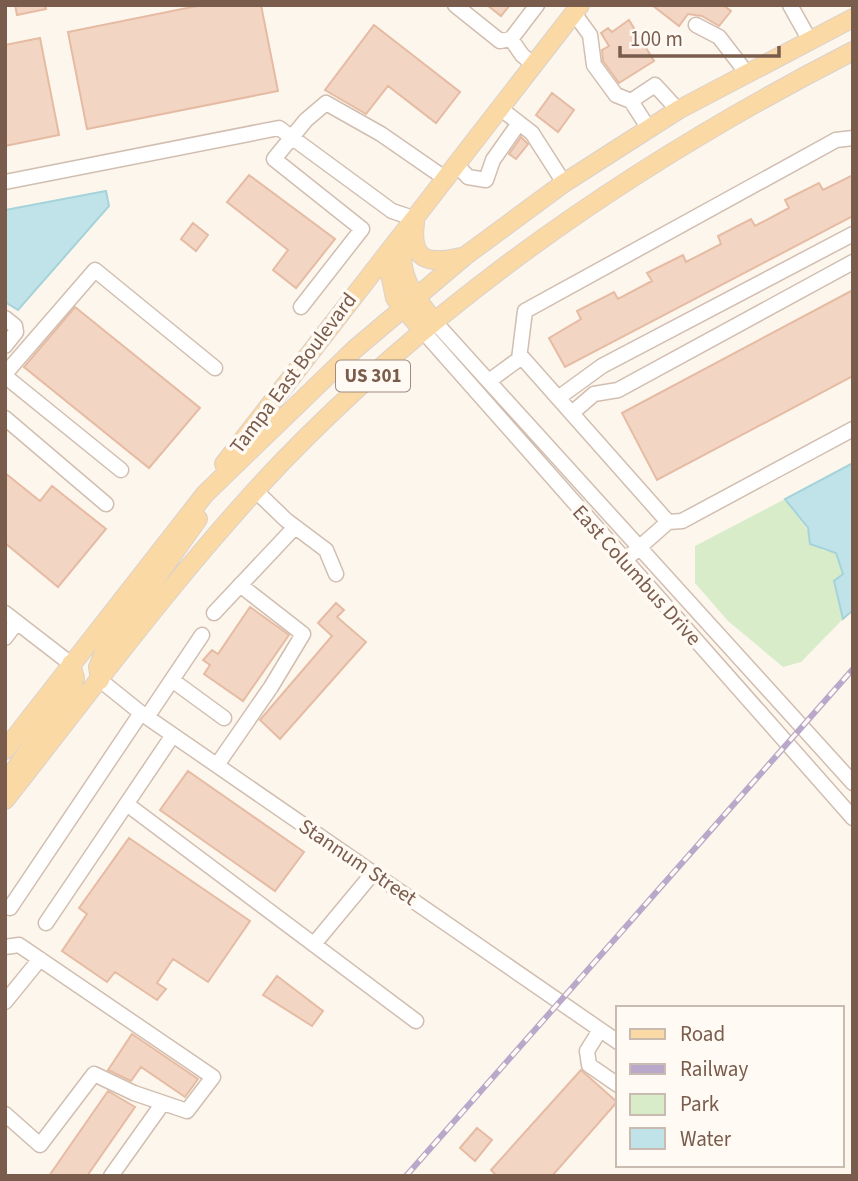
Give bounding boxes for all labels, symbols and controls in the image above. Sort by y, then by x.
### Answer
scale bar [620,14,779,58]
text: 100 m [630,24,683,54]
street label: Tampa East Boulevard [222,286,364,460]
road number: US 301 [336,360,410,392]
street label: East Columbus Drive [565,498,709,652]
street label: Stannum Street [293,811,423,913]
legend [616,1006,844,1167]
text: Road [680,1019,725,1049]
text: Railway [680,1054,748,1084]
text: Park [680,1089,720,1119]
text: Water [680,1124,732,1154]

